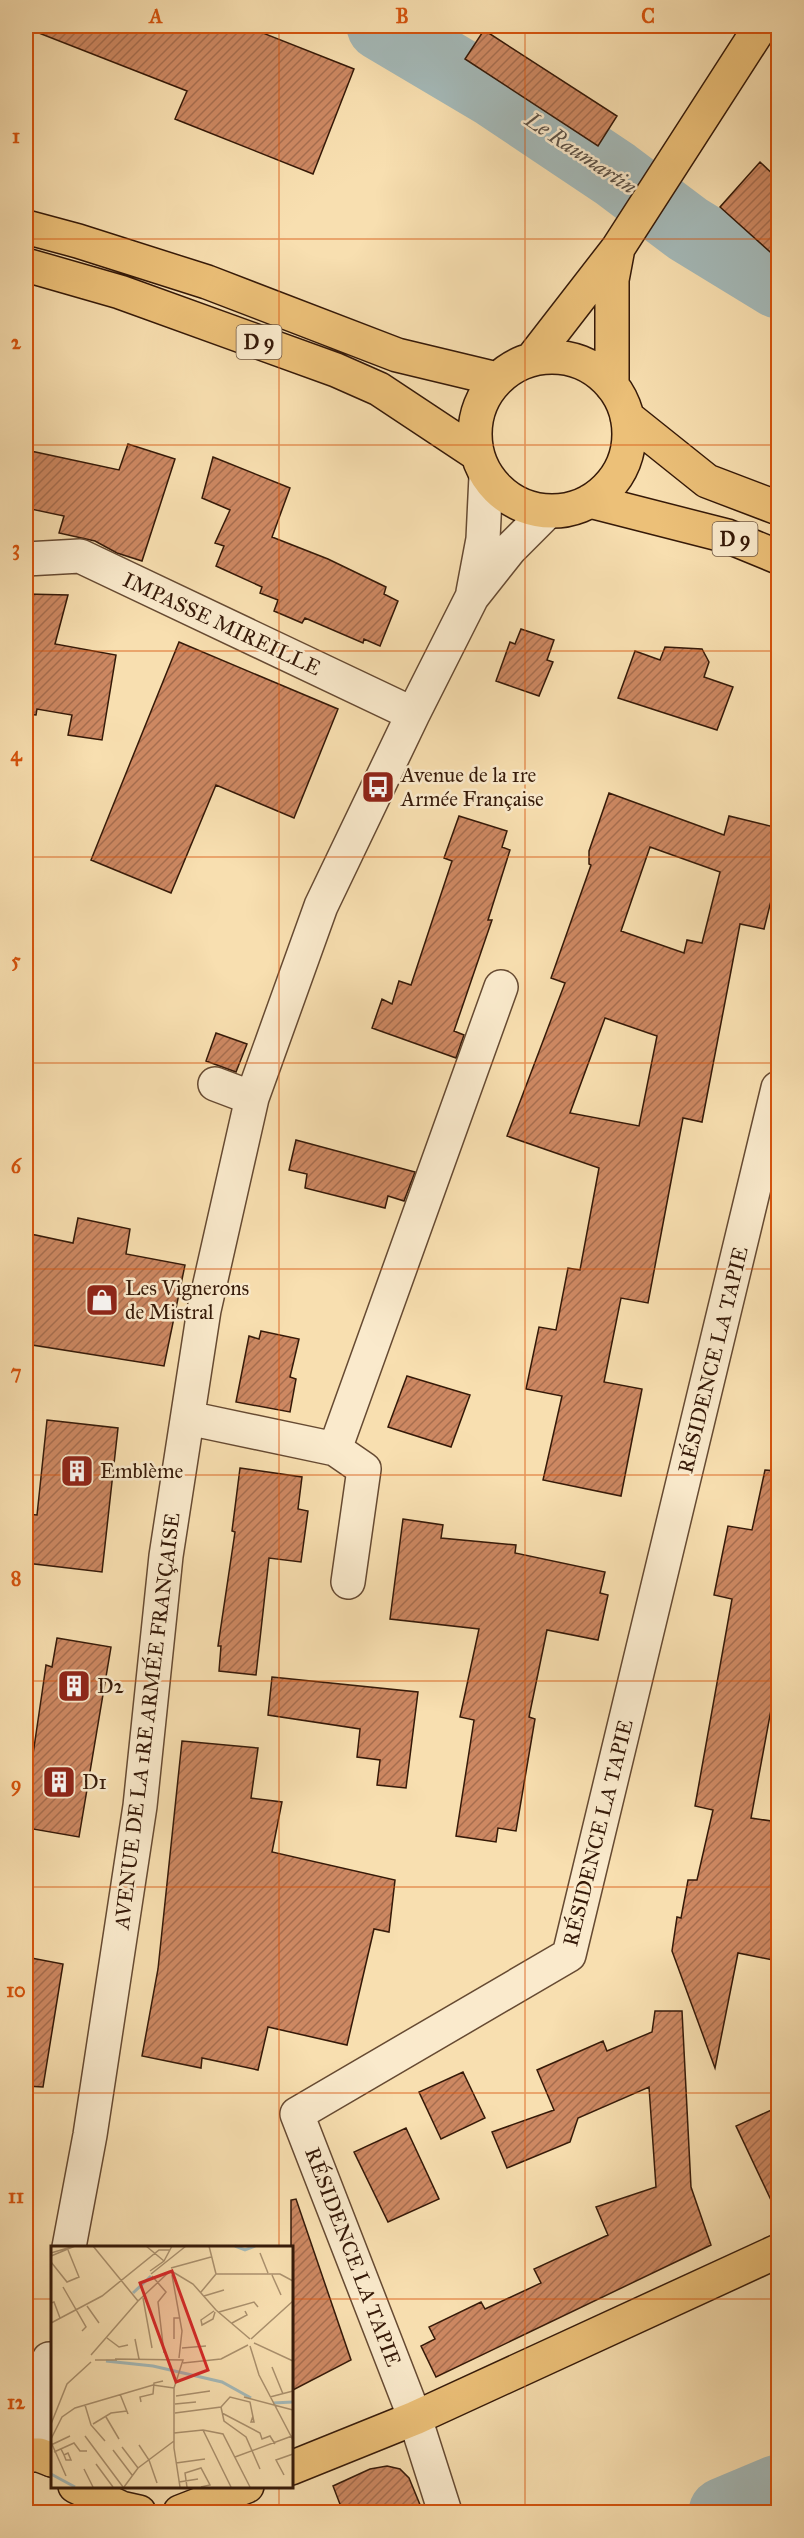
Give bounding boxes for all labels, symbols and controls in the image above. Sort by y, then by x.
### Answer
text: A [147,4,163,28]
text: B [395,4,409,28]
text: C [641,4,655,28]
water label: Le Raumartin [520,105,642,200]
text: 1 [12,124,20,148]
road number: D 9 [236,325,282,359]
text: 2 [11,330,22,354]
road number: D 9 [712,522,758,556]
text: 3 [12,536,20,561]
street label: IMPASSE MIREILLE [119,567,325,681]
text: 4 [10,742,22,767]
place label: Avenue de la 1re Armée Française [400,762,544,812]
bus stop icon: Avenue de la 1re Armée Française [360,769,396,805]
text: 5 [11,948,21,972]
text: 6 [11,1154,23,1178]
street label: RÉSIDENCE LA TAPIE [671,1244,754,1476]
place label: Les Vignerons de Mistral [125,1275,249,1325]
shop icon: Les Vignerons de Mistral [84,1282,120,1318]
text: 7 [11,1360,22,1384]
building icon: Emblème [59,1453,95,1489]
place label: Emblème [100,1458,184,1484]
street label: AVENUE DE LA 1RE ARMÉE FRANÇAISE [107,1511,185,1932]
text: 8 [11,1566,21,1590]
building icon: D2 [56,1668,92,1704]
place label: D2 [97,1673,125,1699]
street label: RÉSIDENCE LA TAPIE [556,1717,639,1949]
building icon: D1 [41,1764,77,1800]
place label: D1 [82,1769,107,1795]
text: 9 [11,1772,21,1797]
text: 10 [6,1978,26,2002]
street label: RÉSIDENCE LA TAPIE [299,2143,408,2370]
text: 11 [8,2184,24,2208]
inset map [51,2246,292,2487]
text: 12 [7,2390,26,2414]

